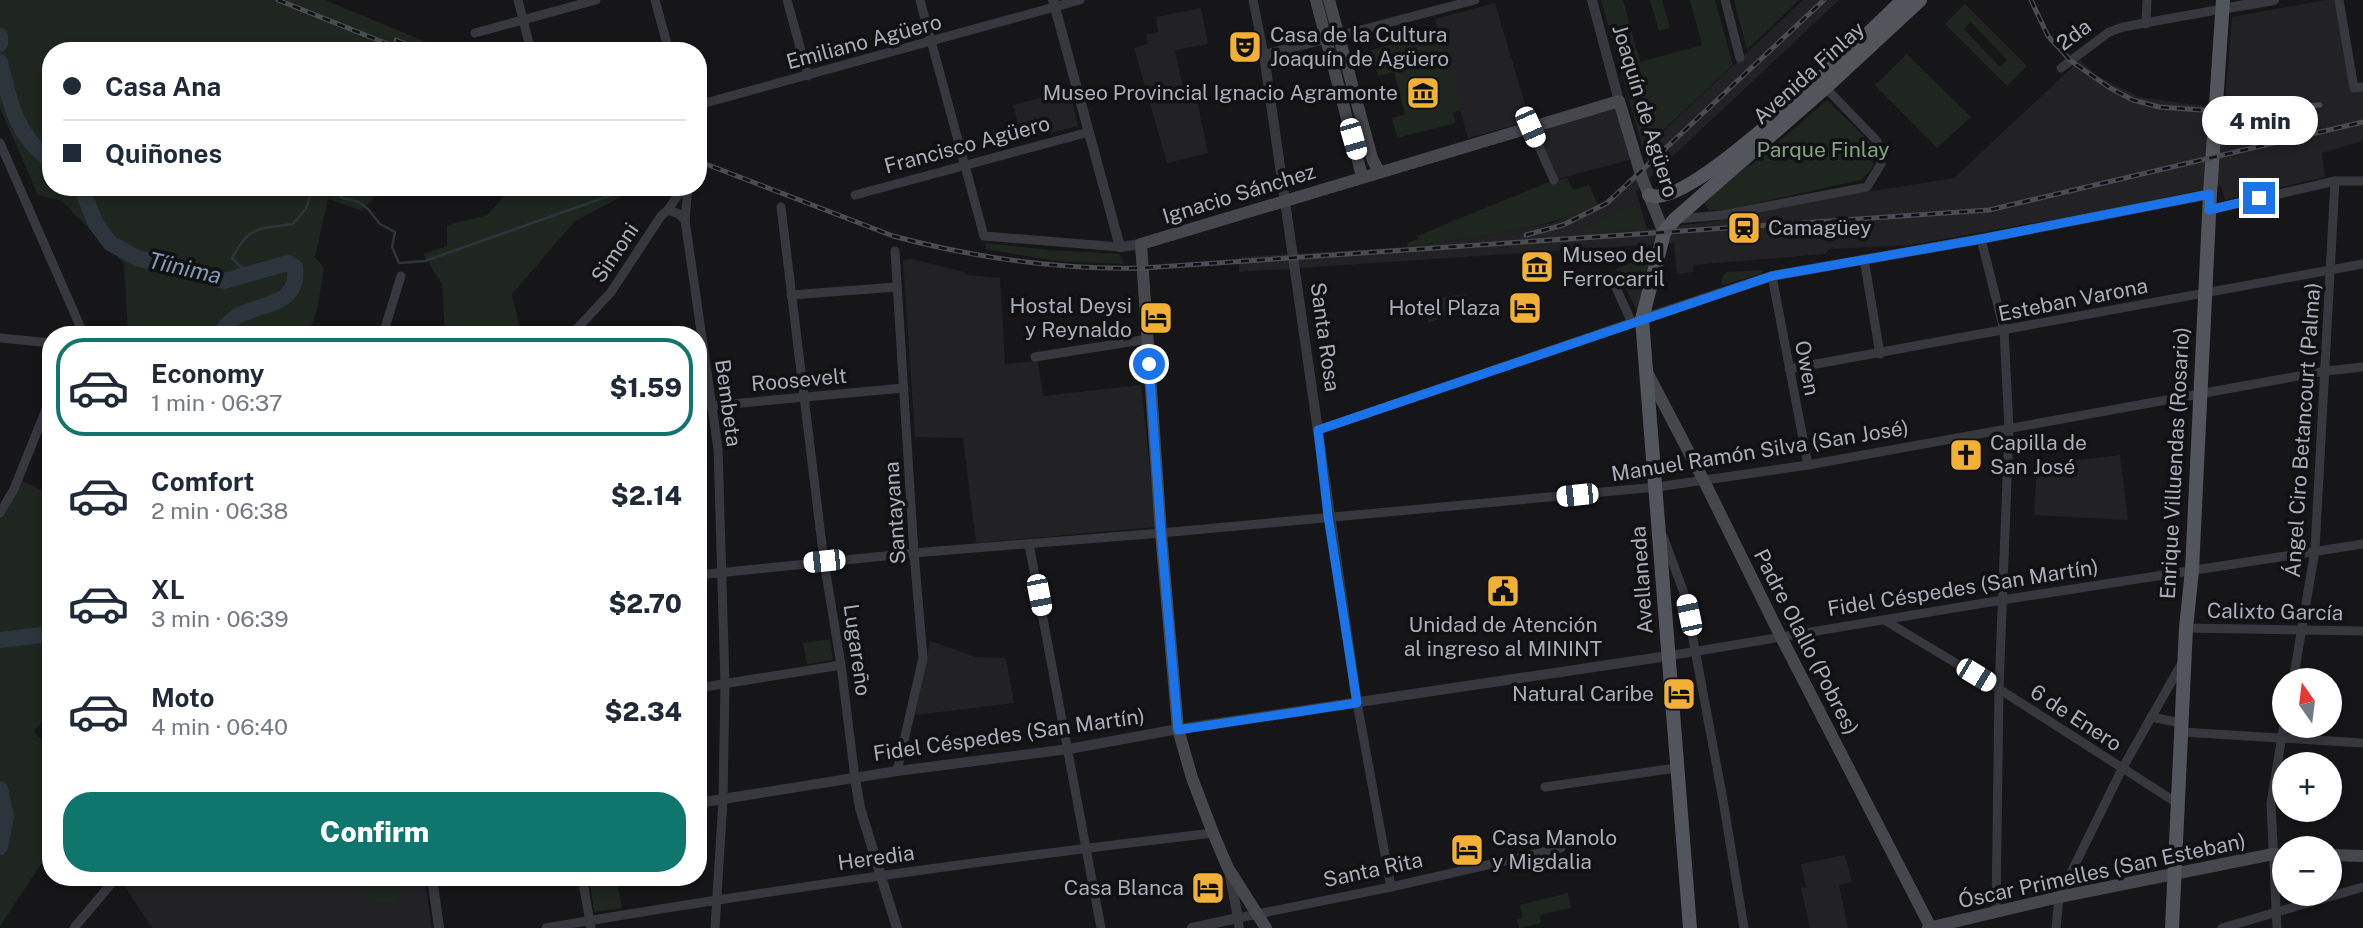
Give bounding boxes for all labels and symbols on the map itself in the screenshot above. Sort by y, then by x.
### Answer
street label: Emiliano Agüero [784,9,944,74]
street label: 2da [2052,14,2096,56]
street label: Avenida Finlay [1748,16,1869,129]
street label: Joaquín de Agüero [1607,21,1684,200]
place label: Casa de la Cultura Joaquín de Agüero [1270,22,1449,71]
theatre icon: Casa de la Cultura Joaquín de Agüero [1226,28,1264,66]
museum icon: Museo Provincial Ignacio Agramonte [1404,74,1442,112]
place label: Museo Provincial Ignacio Agramonte [1043,80,1398,105]
callout: 4 min [2201,96,2317,146]
car [1512,104,1549,150]
street label: Francisco Agüero [881,110,1053,179]
car [1338,116,1369,162]
park label: Parque Finlay [1756,137,1890,162]
street label: Ignacio Sánchez [1159,158,1318,229]
route end [2243,182,2275,214]
station icon: Camagüey [1725,209,1763,247]
place label: Camagüey [1768,215,1872,240]
street label: Simoni [586,218,644,287]
place label: Museo del Ferrocarril [1562,242,1665,291]
water label: Tíinima [146,246,224,289]
museum icon: Museo del Ferrocarril [1518,248,1556,286]
street label: Esteban Varona [1996,273,2150,326]
street label: Santa Rosa [1305,281,1346,393]
street label: Ángel Ciro Betancourt (Palma) [2280,282,2325,578]
hotel icon: Hotel Plaza [1506,289,1544,327]
place label: Hostal Deysi y Reynaldo [1010,293,1132,342]
place label: Hotel Plaza [1388,295,1500,320]
hotel icon: Hostal Deysi y Reynaldo [1137,299,1175,337]
street label: Enrique Villuendas (Rosario) [2155,326,2194,600]
street label: Owen [1790,338,1825,398]
route start [1133,348,1165,380]
street label: Bembeta [710,358,747,448]
street label: Roosevelt [750,363,848,396]
street label: Manuel Ramón Silva (San José) [1609,415,1911,486]
place label: Capilla de San José [1990,430,2087,479]
church icon: Capilla de San José [1947,436,1985,474]
street label: Santayana [878,461,911,565]
car [1556,482,1599,508]
street label: Avellaneda [1625,525,1658,635]
street label: Padre Olallo (Pobres) [1749,545,1864,739]
car [803,548,846,574]
street label: Fidel Céspedes (San Martín) [1826,554,2100,621]
car [1025,572,1054,618]
public building icon: Unidad de Atención al ingreso al MININT [1484,572,1522,610]
car [1675,592,1704,638]
street label: Calixto García [2207,598,2343,625]
street label: Lugareño [839,602,876,698]
place label: Unidad de Atención al ingreso al MININT [1404,612,1602,661]
car [1953,655,2000,695]
north arrow [2272,668,2342,738]
hotel icon: Natural Caribe [1660,675,1698,713]
street label: 6 de Enero [2026,679,2127,756]
place label: Natural Caribe [1512,681,1654,706]
street label: Fidel Céspedes (San Martín) [871,703,1146,766]
place label: Casa Manolo y Migdalia [1492,825,1617,874]
street label: Óscar Primelles (San Esteban) [1956,828,2248,913]
hotel icon: Casa Manolo y Migdalia [1448,831,1486,869]
street label: Heredia [836,840,916,875]
street label: Santa Rita [1321,847,1425,892]
hotel icon: Casa Blanca [1189,869,1227,907]
place label: Casa Blanca [1064,875,1184,900]

